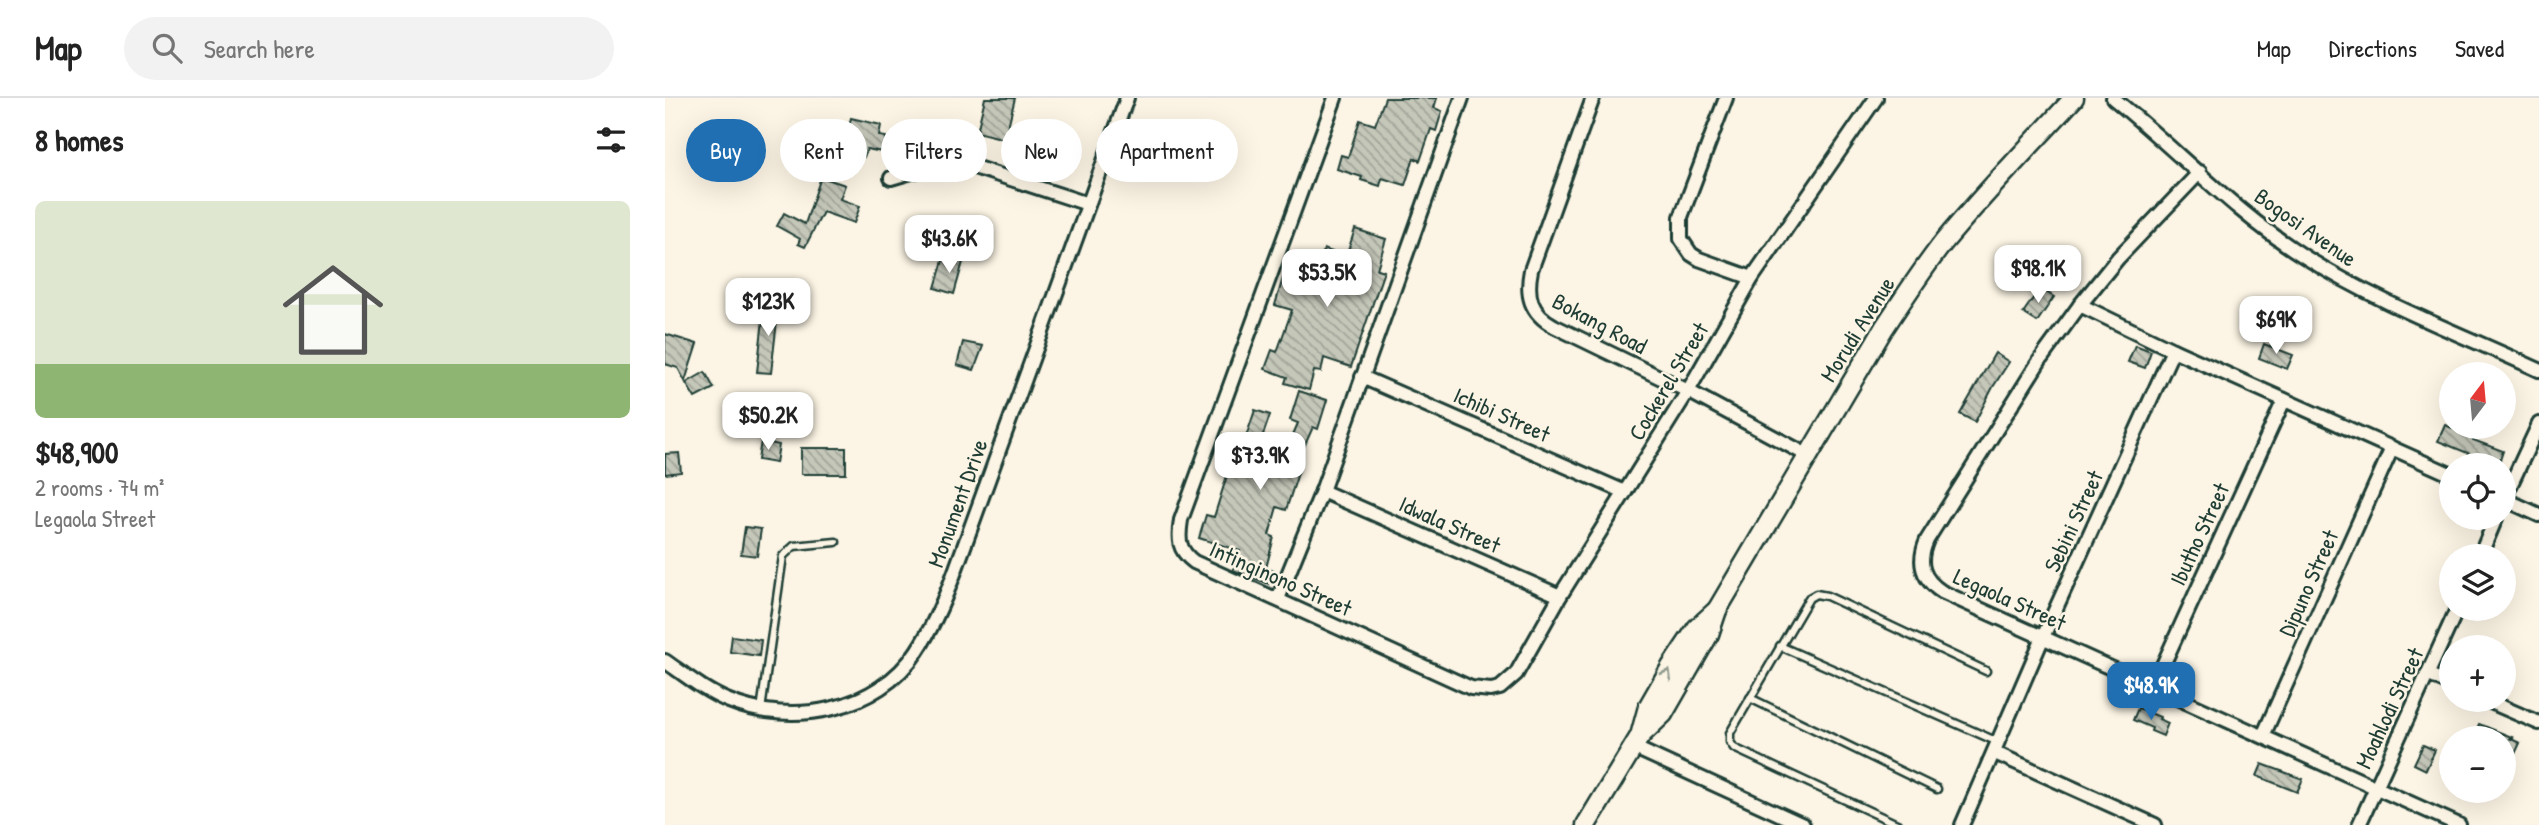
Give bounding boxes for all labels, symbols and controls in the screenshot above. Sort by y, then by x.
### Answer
search box [124,17,614,80]
text: Map [35,26,82,70]
icon: search [148,29,186,67]
text: Search here [204,31,315,66]
text: Map [2257,32,2291,64]
text: Directions [2329,32,2417,64]
text: Saved [2455,32,2504,64]
chip: Buy [686,119,766,182]
chip: Rent [780,119,867,182]
chip: Filters [881,119,987,182]
chip: New [1001,119,1082,182]
chip: Apartment [1096,119,1238,182]
text: 8 homes [35,120,123,160]
icon: filters [592,121,630,159]
street label: Bogosi Avenue [2249,180,2363,274]
pin: $43.6K [892,216,1006,275]
text: $43.6K [921,222,977,253]
pin: $98.1K [1981,246,2095,305]
icon: home [270,247,396,373]
pin: $53.5K [1270,250,1384,309]
text: $98.1K [2010,252,2066,283]
text: $53.5K [1298,256,1356,287]
street label: Morudi Avenue [1812,270,1902,388]
pin: $123K [719,278,817,338]
text: $123K [741,285,795,316]
street label: Bokang Road [1547,285,1653,361]
pin: $69K [2235,296,2317,356]
text: $69K [2255,303,2297,334]
street label: Cockerel Street [1621,315,1716,446]
north arrow [2439,362,2517,439]
map controls [2439,362,2516,803]
street label: Ichibi Street [1449,379,1556,449]
pin: $50.2K [711,392,825,452]
text: $50.2K [738,399,798,430]
text: $48,900 [35,432,118,472]
pin: $73.9K [1203,432,1317,492]
street label: Monument Drive [919,435,995,571]
text: $73.9K [1231,439,1289,470]
button: locate [2439,453,2516,530]
street label: Sebini Street [2036,464,2110,577]
text: 2 rooms · 74 m² [35,472,164,503]
street label: Ibutho Street [2162,477,2237,590]
street label: Idwala Street [1394,488,1507,561]
text: Legaola Street [35,503,155,534]
street label: Dipuno Street [2271,524,2346,641]
street label: Intinginono Street [1205,533,1358,624]
button: layers [2439,544,2516,621]
street label: Legaola Street [1949,560,2072,638]
button: + [2439,635,2516,712]
street label: Moahlodi Street [2347,642,2431,773]
pin: $48.9K [2094,662,2208,722]
one-way arrow [1659,668,1672,681]
text: $48.9K [2123,669,2179,700]
button: − [2439,726,2516,803]

